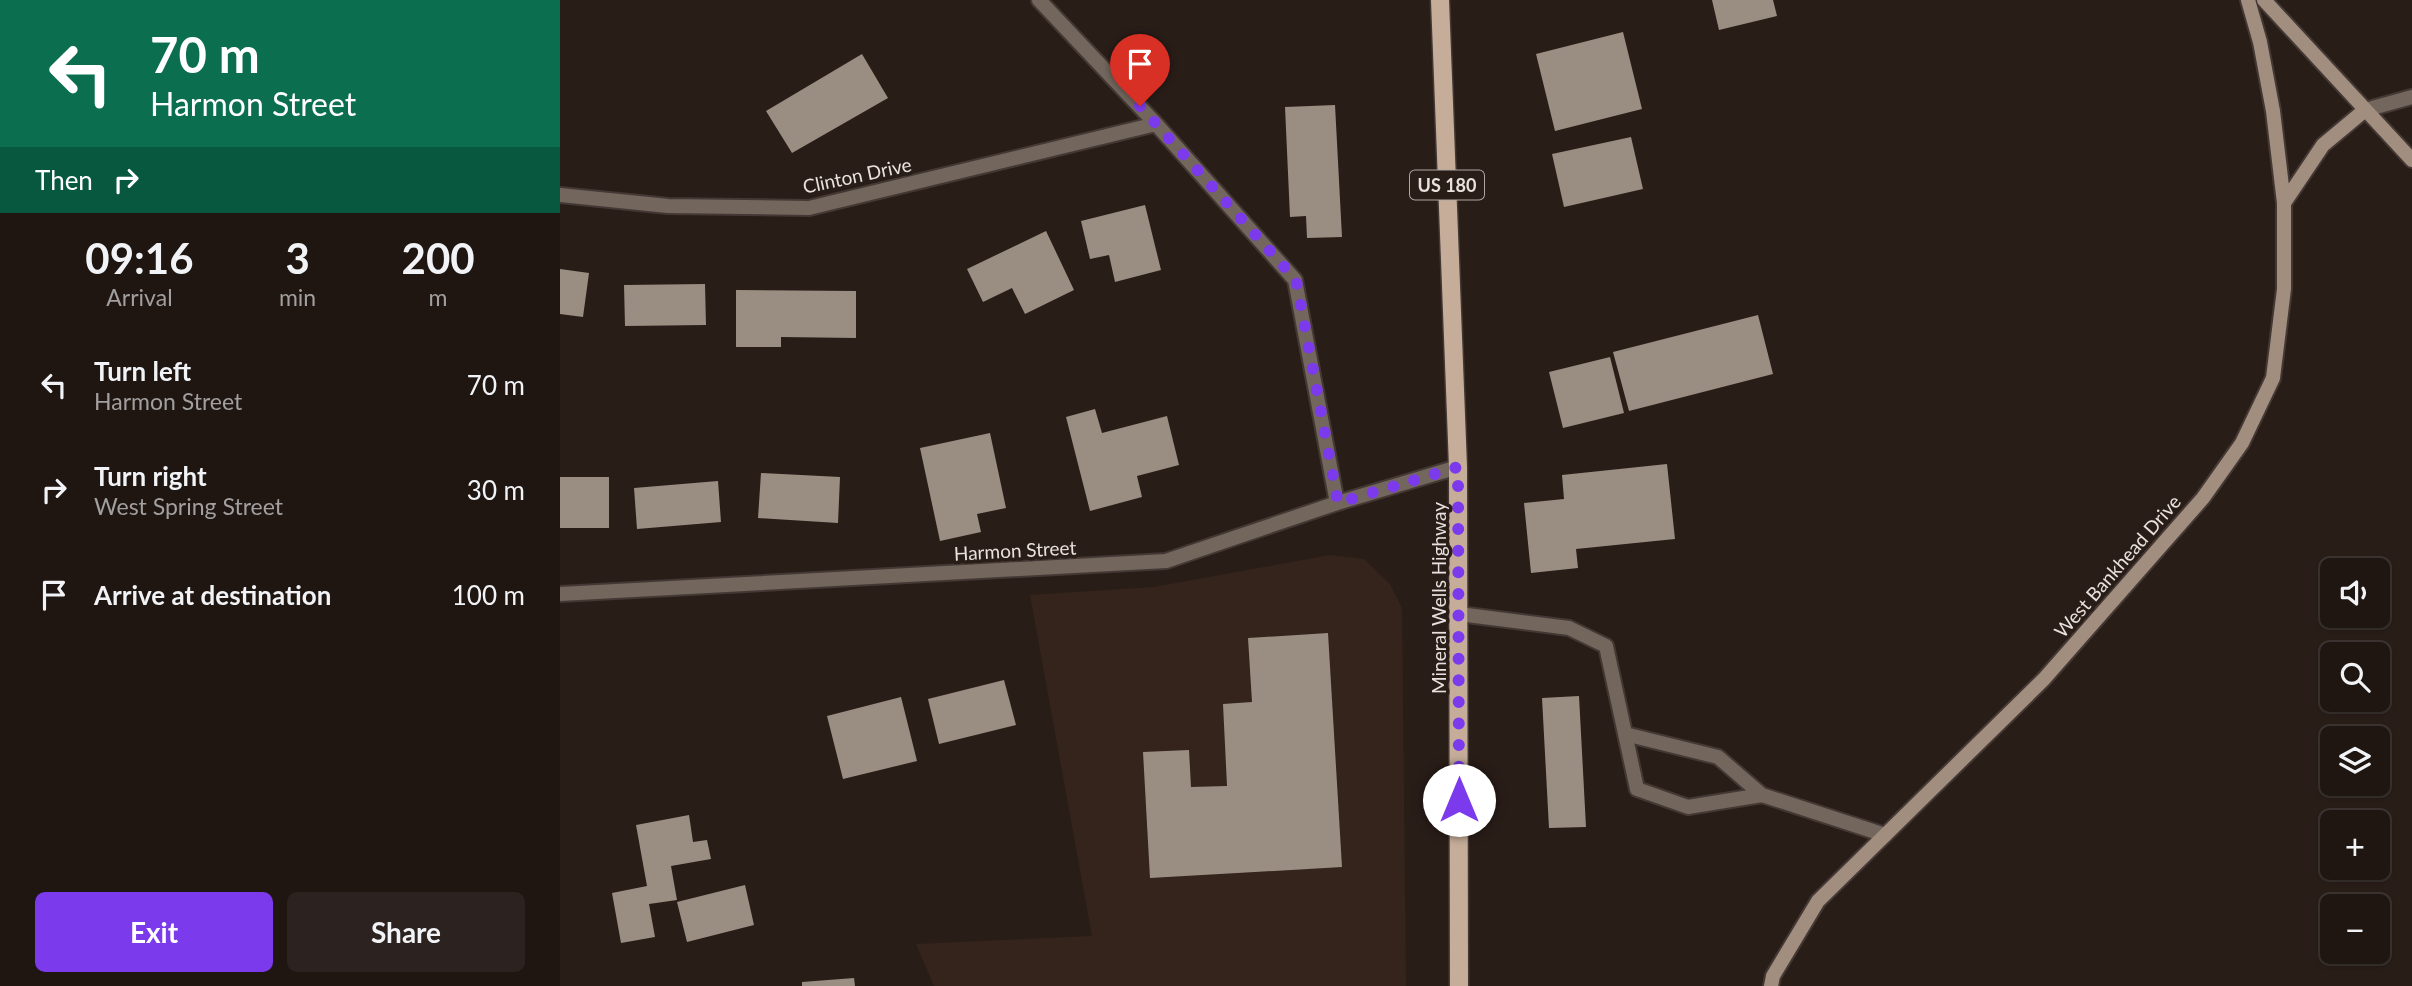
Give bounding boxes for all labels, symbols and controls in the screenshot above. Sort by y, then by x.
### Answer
text: 70 m [150,25,260,83]
icon: left [35,28,126,119]
pin [1110,34,1170,106]
icon: arrive [1121,45,1159,83]
text: Harmon Street [150,84,356,123]
street label: Clinton Drive [801,152,913,198]
icon: right [107,161,145,199]
text: Then [35,164,93,196]
road number: US 180 [1410,170,1484,200]
text: 09:16 [85,233,194,283]
text: 3 [285,233,310,283]
text: 200 [402,233,475,283]
text: Arrival [106,283,173,311]
text: min [279,283,316,311]
text: m [429,283,448,311]
text: Turn left [94,355,191,387]
icon: left [35,366,73,404]
text: 70 m [467,369,525,401]
text: Harmon Street [94,387,242,415]
text: Turn right [94,460,207,492]
icon: right [35,471,73,509]
text: 30 m [467,474,525,506]
street label: West Bankhead Drive [2049,490,2185,642]
text: West Spring Street [94,492,283,520]
street label: Mineral Wells Highway [1427,502,1450,694]
street label: Harmon Street [953,535,1077,565]
map controls [2320,558,2390,964]
button: sound [2320,558,2390,628]
icon: arrive [35,576,73,614]
text: Arrive at destination [94,579,331,611]
text: 100 m [452,579,525,611]
button: search [2320,642,2390,712]
button: layers [2320,726,2390,796]
position arrow [1422,763,1496,837]
button: + [2320,810,2390,880]
button: Exit [35,892,273,972]
button: Share [287,892,525,972]
button: − [2320,894,2390,964]

